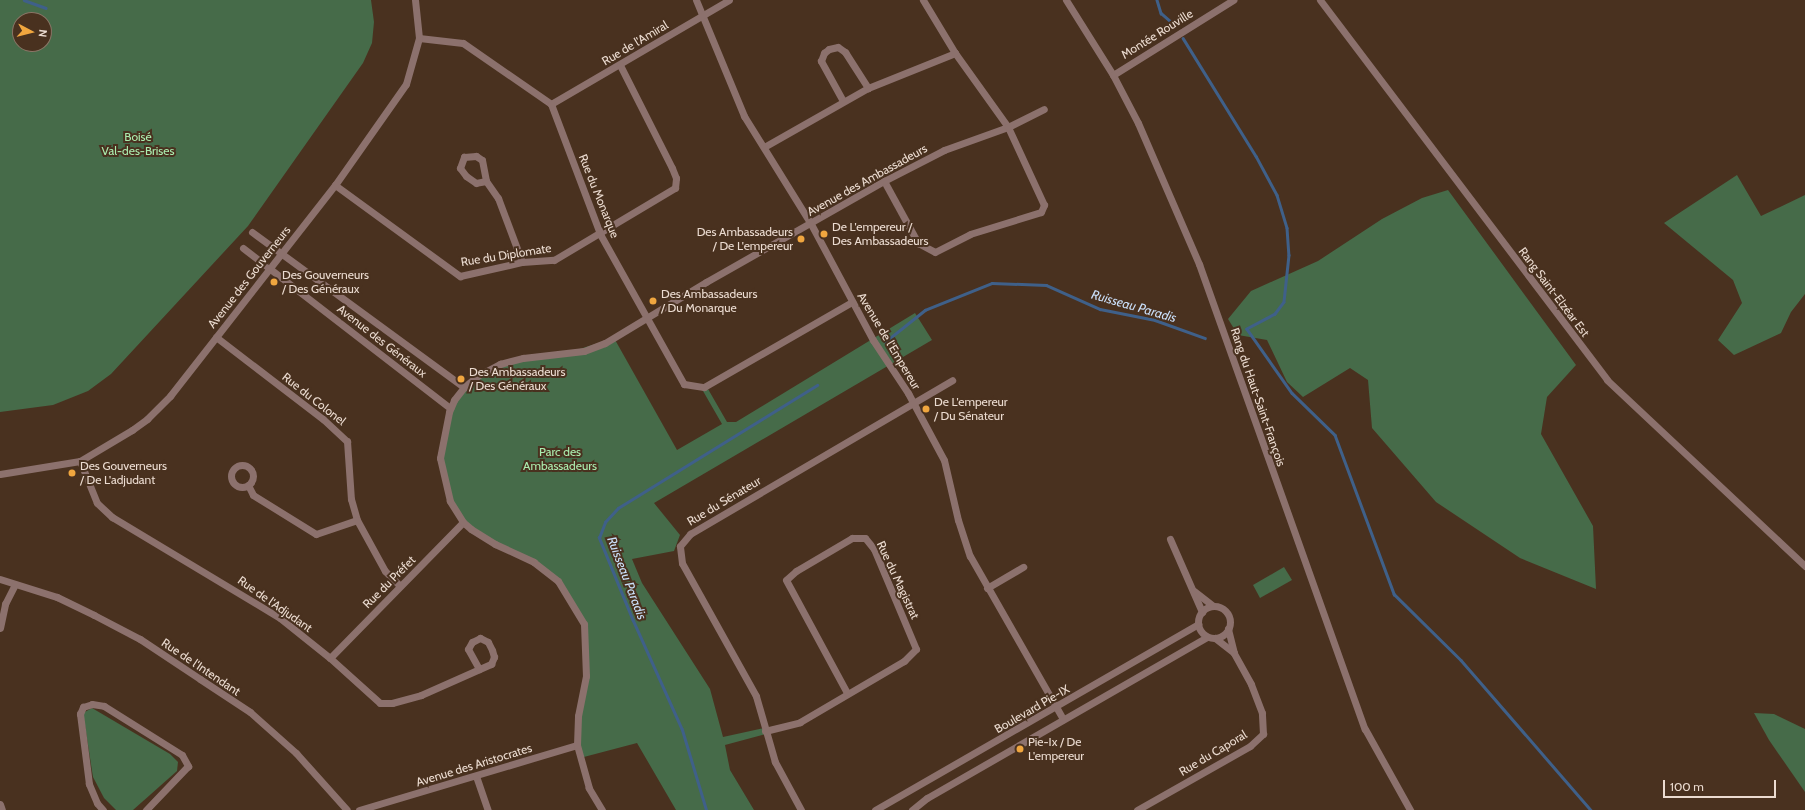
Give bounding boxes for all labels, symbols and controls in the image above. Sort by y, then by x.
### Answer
street label: Montée Rouville [1118,6,1196,62]
north arrow [12,12,52,52]
street label: Rue de l'Amiral [599,18,671,68]
text: N [35,29,50,38]
park label: Boisé Val-des-Brises [102,130,174,158]
street label: Avenue des Ambassadeurs [804,141,930,219]
street label: Rue du Monarque [576,152,622,240]
place label: De L'empereur / Des Ambassadeurs [832,220,928,248]
street label: Avenue des Gouverneurs [205,223,293,331]
place label: Des Ambassadeurs / De L'empereur [697,225,793,253]
marker: De L'empereur / Des Ambassadeurs [819,229,829,239]
marker: Des Ambassadeurs / De L'empereur [796,234,806,244]
street label: Rue du Diplomate [460,241,552,269]
street label: Rang Saint-Elzéar Est [1516,244,1592,340]
place label: Des Gouverneurs / Des Généraux [282,268,369,296]
marker: Des Gouverneurs / Des Généraux [269,277,279,287]
water label: Ruisseau Paradis [1090,286,1178,326]
place label: Des Ambassadeurs / Du Monarque [661,287,757,315]
street label: Avenue de l'Empereur [854,290,924,392]
marker: Des Ambassadeurs / Du Monarque [648,296,658,306]
street label: Avenue des Généraux [334,302,430,380]
street label: Rang du Haut-Saint-François [1227,326,1289,468]
place label: Des Ambassadeurs / Des Généraux [469,365,565,393]
street label: Rue du Colonel [279,370,349,428]
marker: Des Ambassadeurs / Des Généraux [456,374,466,384]
place label: De L'empereur / Du Sénateur [934,395,1008,423]
marker: De L'empereur / Du Sénateur [921,404,931,414]
park label: Parc des Ambassadeurs [523,445,597,473]
place label: Des Gouverneurs / De L'adjudant [80,459,167,487]
marker: Des Gouverneurs / De L'adjudant [67,468,77,478]
street label: Rue du Sénateur [684,473,764,529]
water label: Ruisseau Paradis [604,534,650,622]
street label: Rue du Magistrat [874,539,922,621]
street label: Rue du Préfet [360,553,418,611]
street label: Rue de l'Adjudant [235,573,315,635]
street label: Rue de l'Intendant [159,635,243,699]
street label: Boulevard Pie-IX [992,682,1072,736]
street label: Rue du Caporal [1176,727,1250,779]
place label: Pie-Ix / De L'empereur [1028,735,1084,763]
street label: Avenue des Aristocrates [414,741,534,789]
marker: Pie-Ix / De L'empereur [1015,744,1025,754]
scale bar [1665,772,1778,798]
text: 100 m [1670,779,1704,794]

